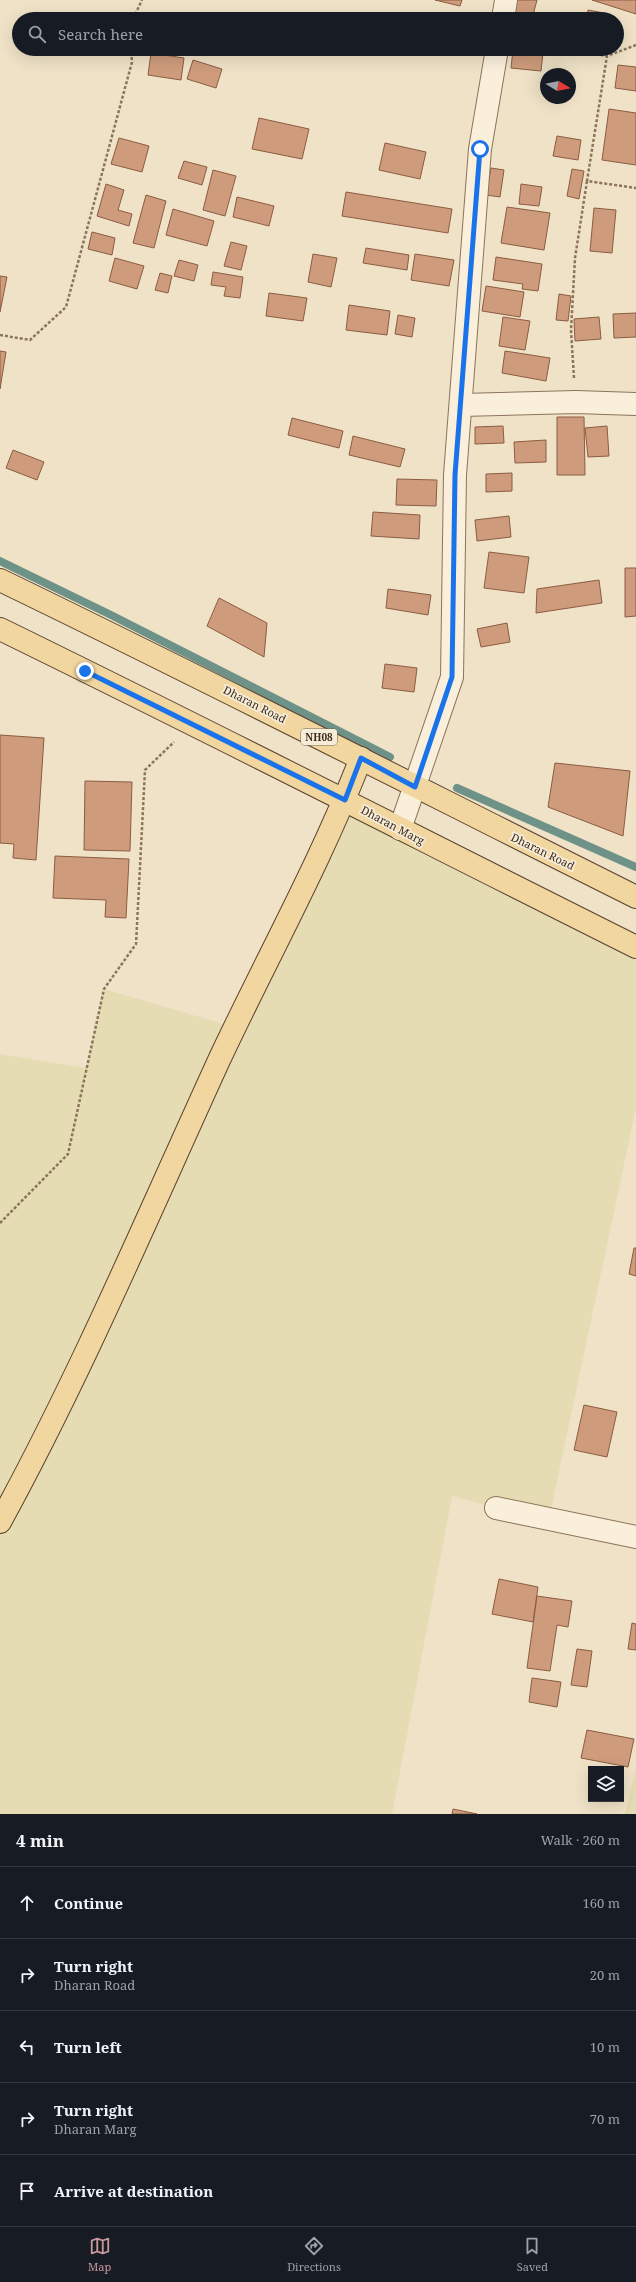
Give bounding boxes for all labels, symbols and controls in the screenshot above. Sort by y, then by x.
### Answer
search box [12,12,624,56]
icon: search [26,23,48,45]
text: Search here [58,24,143,44]
north arrow [540,68,576,104]
route start [471,140,489,158]
route end [76,662,94,680]
street label: Dharan Road [221,682,289,726]
road number: NH08 [301,729,337,745]
street label: Dharan Marg [359,802,427,848]
street label: Dharan Road [509,829,577,873]
map controls [588,1766,624,1802]
button: layers [588,1766,624,1802]
text: 4 min [16,1829,64,1852]
text: Walk · 260 m [541,1831,620,1849]
icon: ahead [16,1892,38,1914]
text: Continue [54,1893,123,1913]
text: 160 m [583,1894,620,1912]
text: Turn right [54,1956,133,1976]
icon: right [16,1964,38,1986]
text: 20 m [590,1966,620,1984]
text: Dharan Road [54,1976,135,1994]
icon: left [16,2036,38,2058]
text: Turn left [54,2037,122,2057]
text: 10 m [590,2038,620,2056]
text: Turn right [54,2100,133,2120]
icon: right [16,2108,38,2130]
text: 70 m [590,2110,620,2128]
text: Dharan Marg [54,2120,137,2138]
icon: arrive [16,2180,38,2202]
text: Arrive at destination [54,2181,213,2201]
tab: Map [88,2235,111,2274]
tab: Directions [287,2235,341,2274]
tab: Saved [517,2235,548,2274]

